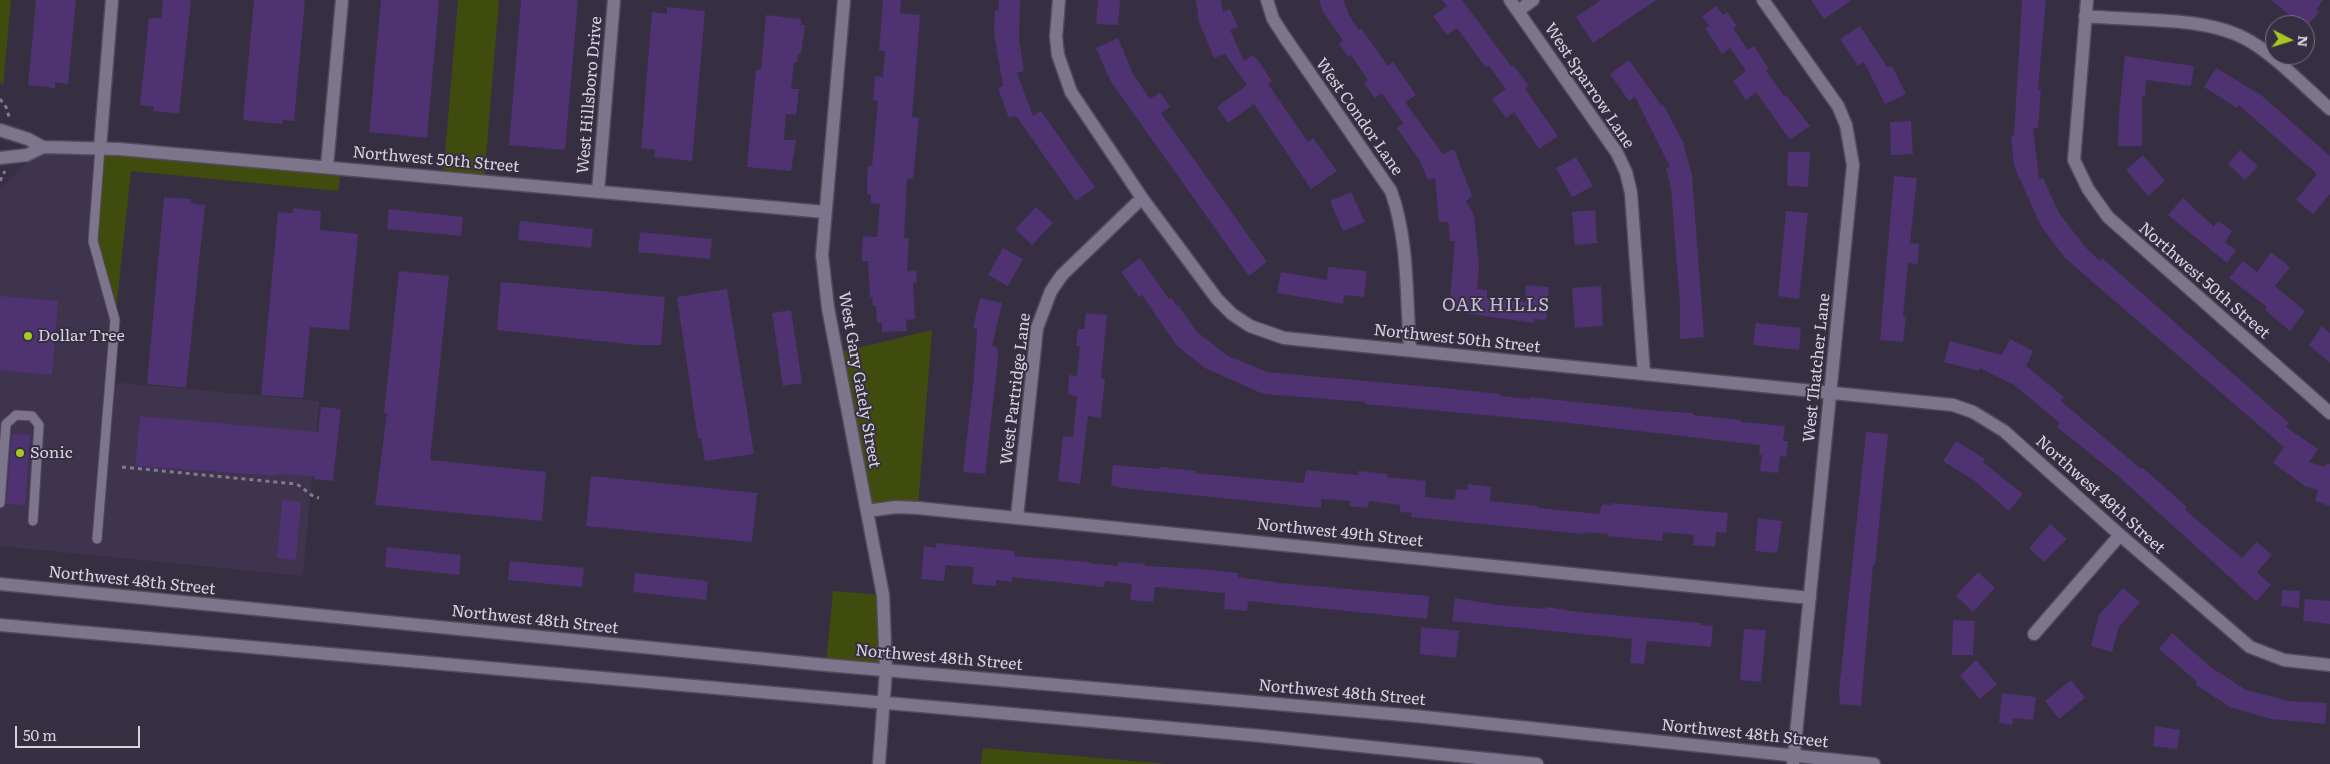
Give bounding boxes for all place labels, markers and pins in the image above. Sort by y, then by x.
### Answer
place label: Dollar Tree [38,326,125,346]
marker: Dollar Tree [22,330,34,342]
place label: Sonic [30,443,73,463]
marker: Sonic [14,447,26,459]

